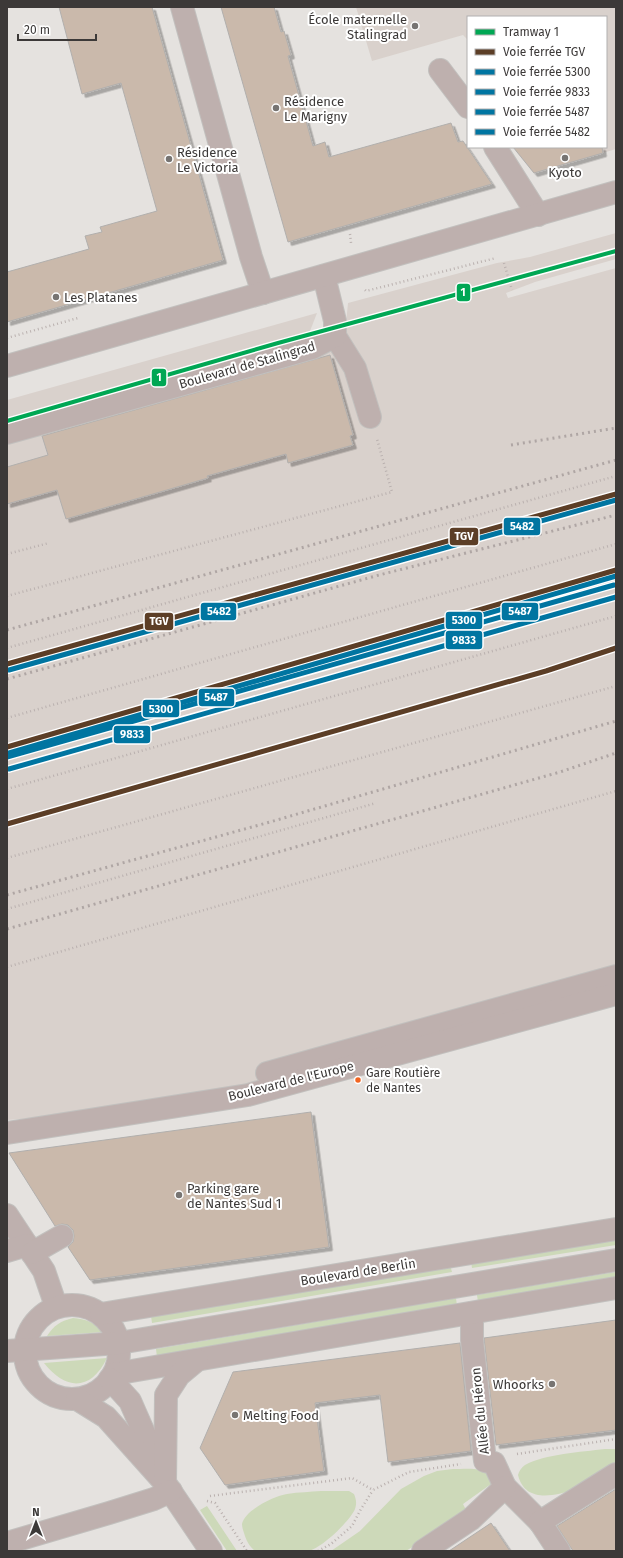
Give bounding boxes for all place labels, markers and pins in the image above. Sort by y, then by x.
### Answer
place label: École maternelle Stalingrad [308,12,407,42]
marker: École maternelle Stalingrad [410,21,420,31]
place label: Résidence Le Marigny [284,94,348,124]
marker: Résidence Le Marigny [271,103,281,113]
place label: Résidence Le Victoria [177,145,239,175]
marker: Kyoto [560,153,570,163]
marker: Résidence Le Victoria [164,154,174,164]
place label: Kyoto [548,165,582,180]
place label: Les Platanes [64,290,137,305]
marker: Les Platanes [51,292,61,302]
place label: Gare Routière de Nantes [366,1066,440,1095]
marker: Gare Routière de Nantes [353,1075,363,1085]
place label: Parking gare de Nantes Sud 1 [187,1181,281,1211]
marker: Parking gare de Nantes Sud 1 [174,1190,184,1200]
place label: Whoorks [493,1377,544,1392]
marker: Whoorks [547,1379,557,1389]
place label: Melting Food [243,1408,319,1423]
marker: Melting Food [230,1410,240,1420]

